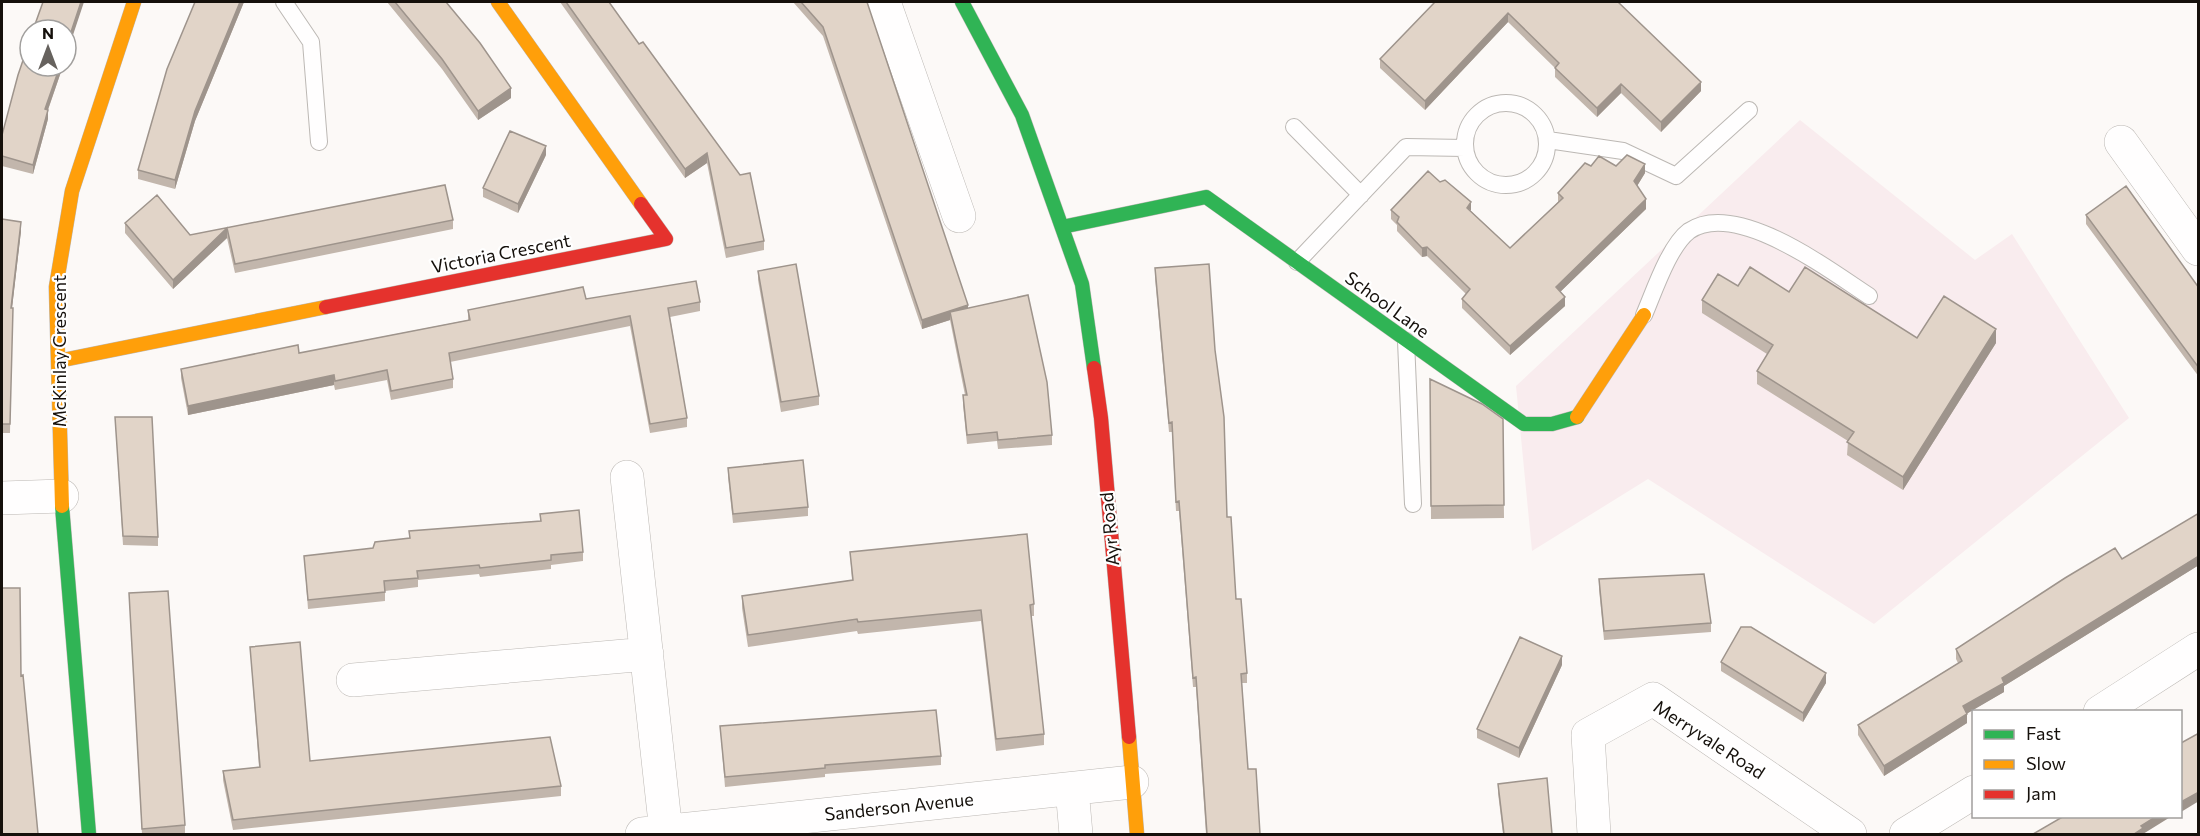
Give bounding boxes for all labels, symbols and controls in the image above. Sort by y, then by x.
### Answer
north arrow [18,18,78,78]
text: N [42,23,54,42]
street label: Victoria Crescent [429,229,572,277]
street label: School Lane [1341,266,1434,342]
street label: McKinlay Crescent [48,275,70,427]
street label: Ayr Road [1095,491,1123,567]
street label: Merryvale Road [1650,695,1769,783]
legend [1972,710,2182,818]
text: Fast [2026,722,2061,744]
text: Slow [2026,752,2066,774]
text: Jam [2026,782,2056,804]
street label: Sanderson Avenue [823,787,975,825]

